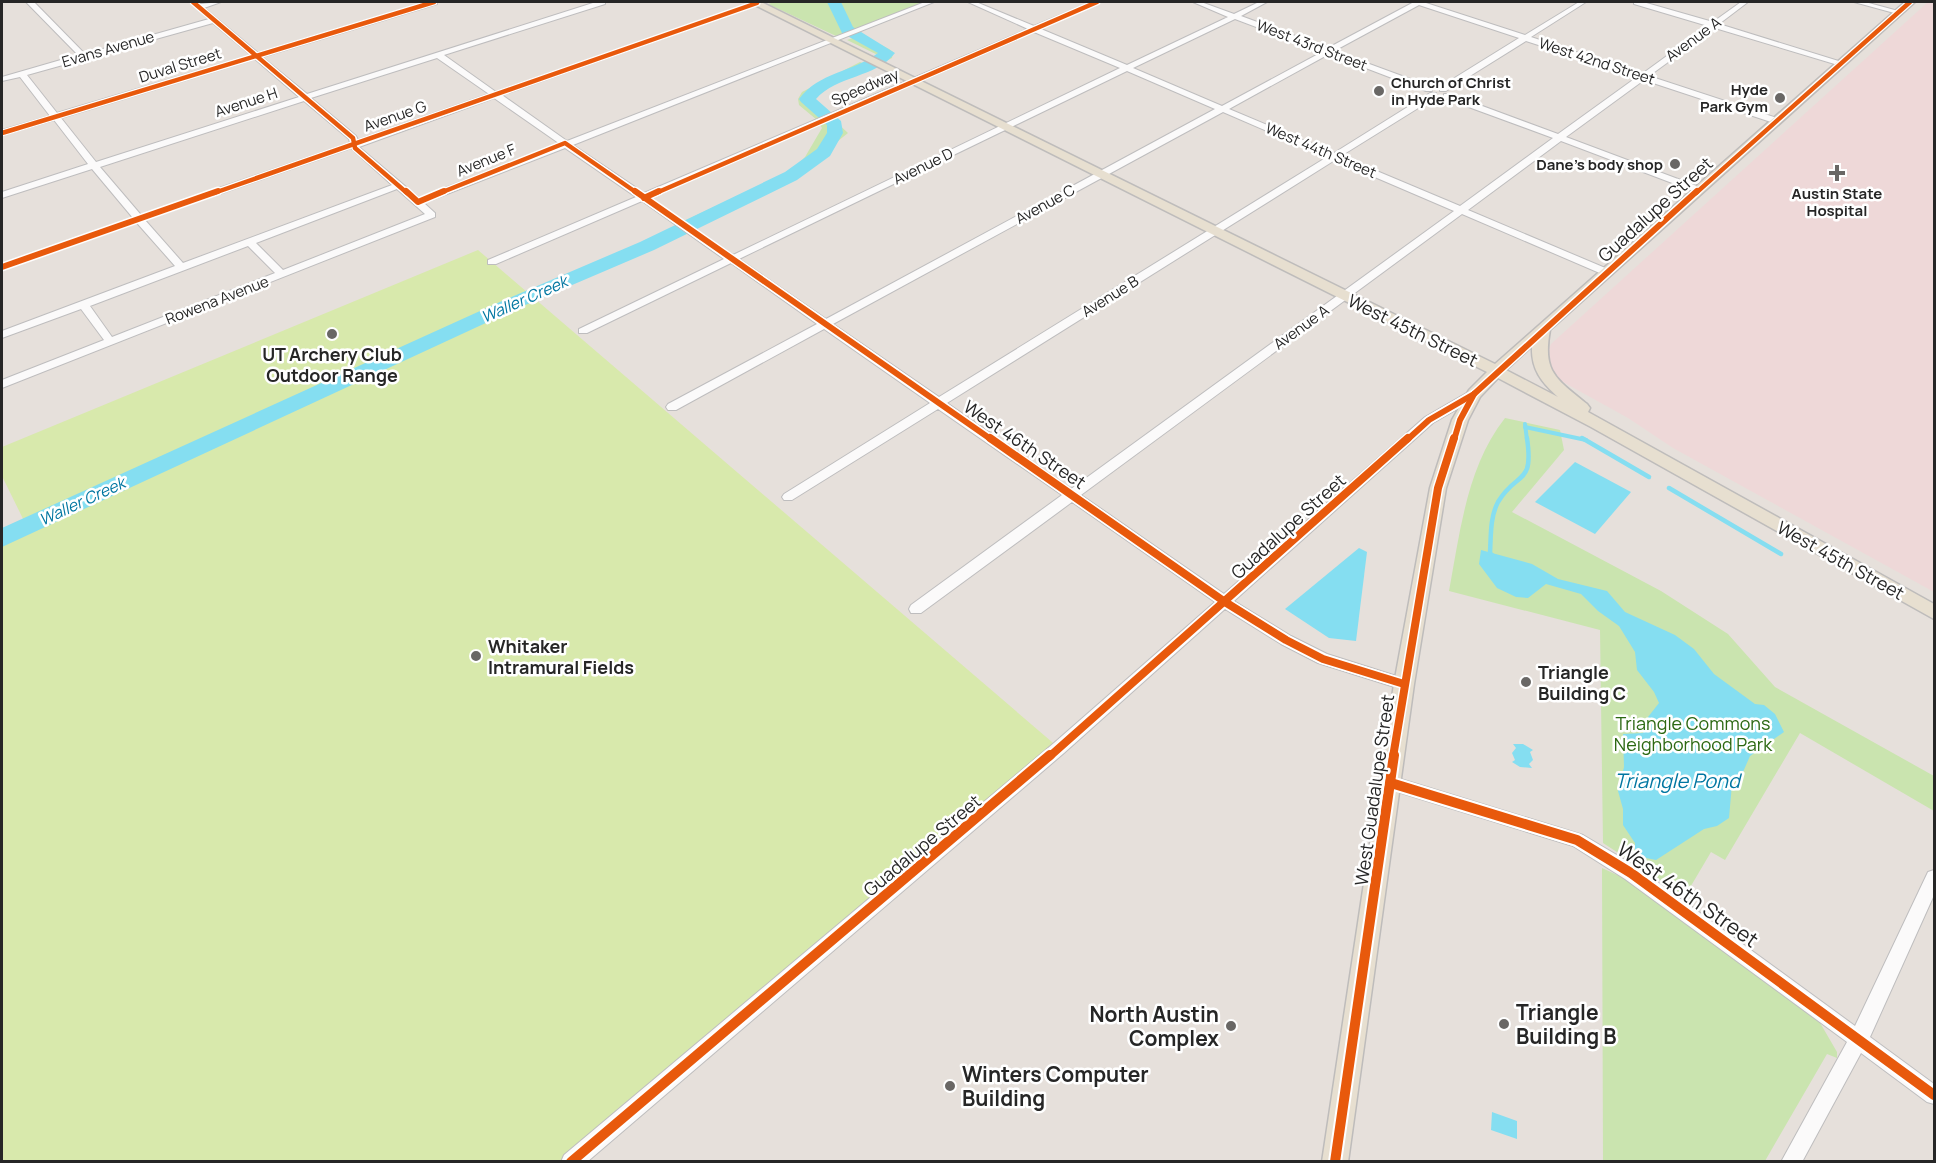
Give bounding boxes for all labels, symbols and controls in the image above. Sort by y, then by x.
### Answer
street label: Avenue A [1661,11,1725,66]
street label: West 43rd Street [1254,14,1370,76]
street label: Evans Avenue [59,26,157,72]
street label: West 42nd Street [1536,32,1658,90]
street label: Duval Street [136,43,224,87]
street label: Speedway [828,63,902,111]
place label: Church of Christ in Hyde Park [1391,72,1511,110]
place label: Hyde Park Gym [1700,79,1768,117]
street label: Avenue H [212,82,280,122]
marker: Church of Christ in Hyde Park [1372,84,1386,98]
marker: Hyde Park Gym [1773,91,1787,105]
street label: Avenue G [361,95,430,136]
street label: West 44th Street [1262,117,1380,183]
street label: Avenue F [453,139,519,181]
street label: Avenue D [889,142,957,190]
street label: Guadalupe Street [1593,151,1717,267]
place label: Dane's body shop [1536,154,1663,175]
marker: Dane's body shop [1668,157,1682,171]
marker: Austin State Hospital [1828,164,1846,182]
street label: Avenue C [1011,179,1079,229]
place label: Austin State Hospital [1792,183,1882,221]
water label: Waller Creek [477,269,573,328]
street label: Avenue B [1077,270,1143,322]
street label: Rowena Avenue [162,271,272,329]
street label: West 45th Street [1344,288,1482,372]
street label: Avenue A [1269,299,1333,354]
marker: UT Archery Club Outdoor Range [325,327,339,341]
place label: UT Archery Club Outdoor Range [262,342,402,387]
street label: West 46th Street [959,394,1091,494]
street label: Guadalupe Street [1226,468,1350,584]
water label: Waller Creek [35,471,130,531]
street label: West 45th Street [1773,515,1909,605]
place label: Whitaker Intramural Fields [488,634,634,679]
marker: Whitaker Intramural Fields [469,649,483,663]
place label: Triangle Building C [1538,660,1626,705]
marker: Triangle Building C [1519,675,1533,689]
street label: West Guadalupe Street [1349,693,1399,887]
park label: Triangle Commons Neighborhood Park [1614,711,1773,756]
water label: Triangle Pond [1614,767,1743,794]
street label: Guadalupe Street [858,789,986,901]
street label: West 46th Street [1612,835,1764,953]
place label: Triangle Building B [1516,998,1617,1050]
place label: North Austin Complex [1089,1000,1219,1052]
marker: Triangle Building B [1497,1017,1511,1031]
marker: North Austin Complex [1224,1019,1238,1033]
place label: Winters Computer Building [962,1060,1149,1112]
marker: Winters Computer Building [943,1079,957,1093]

